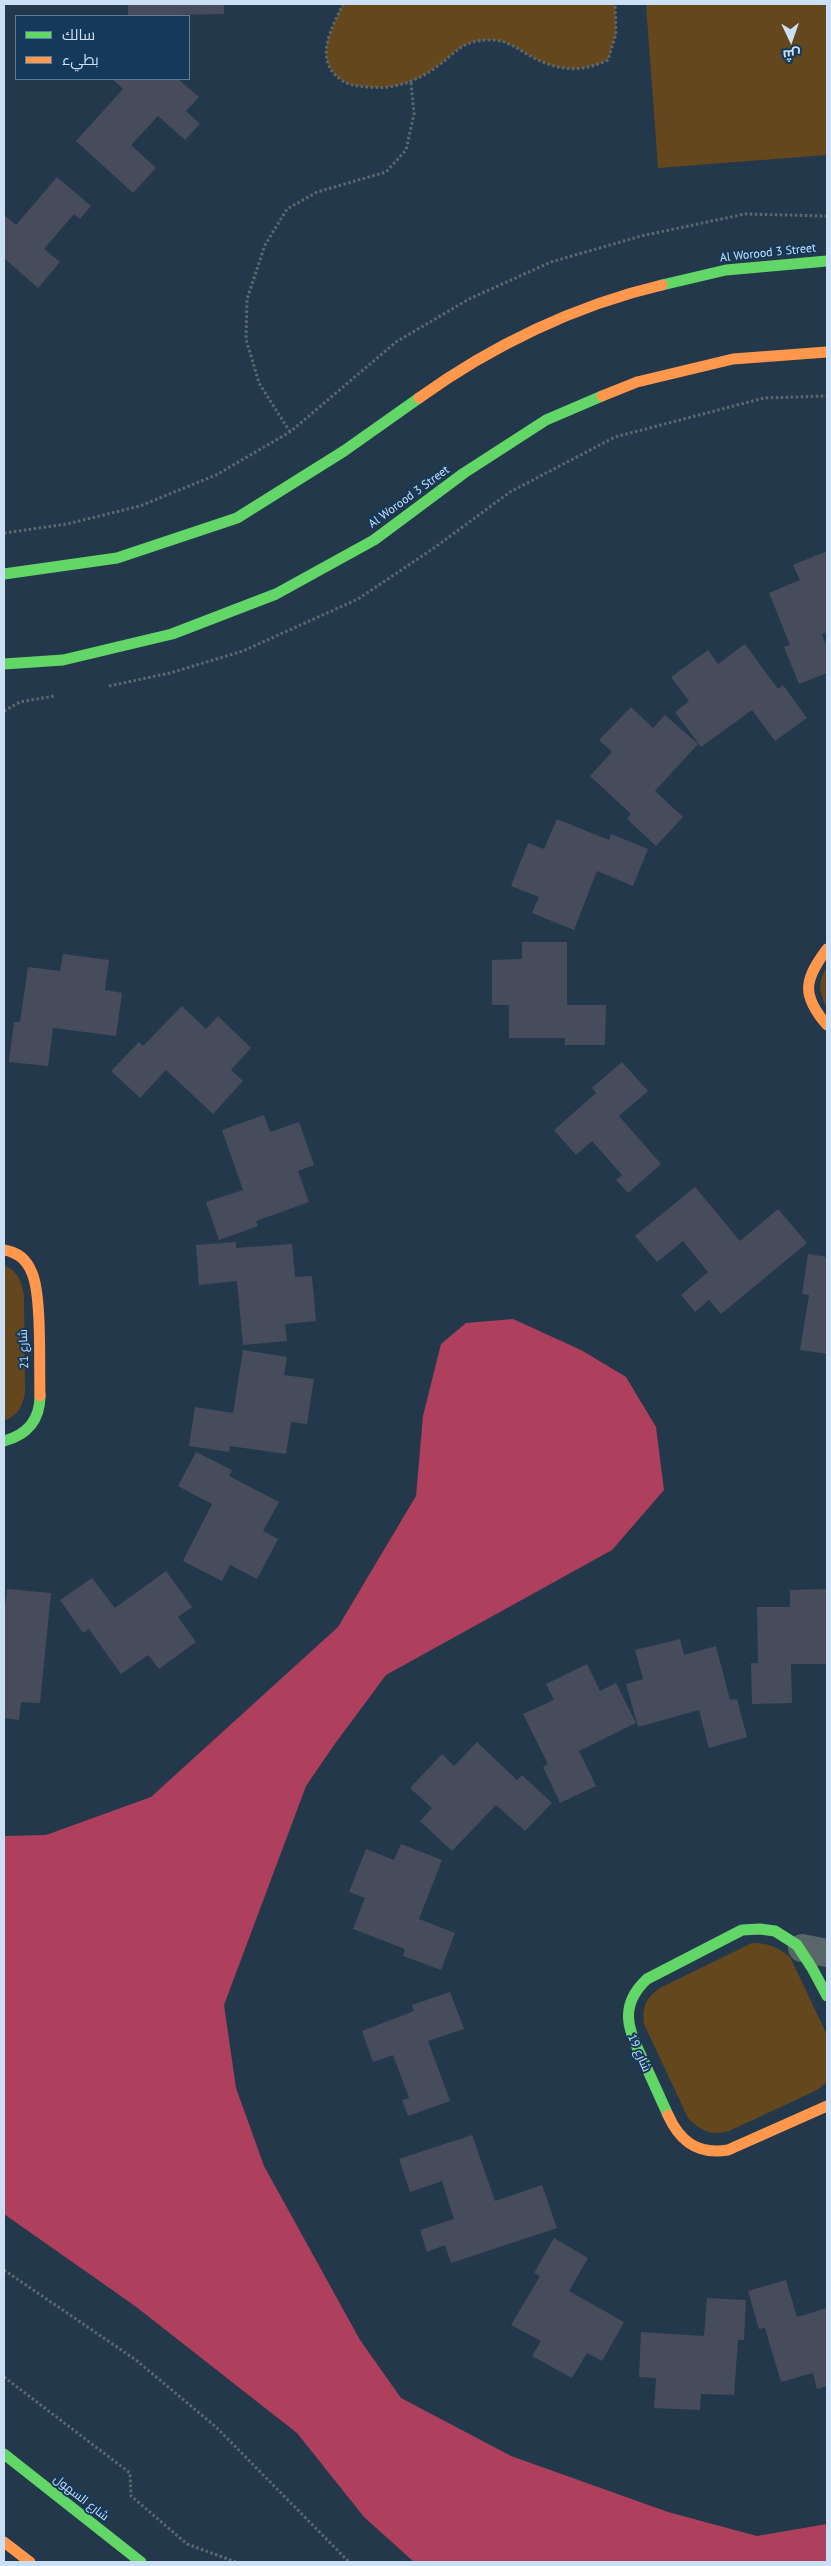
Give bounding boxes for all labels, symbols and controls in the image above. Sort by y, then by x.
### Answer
legend [15,15,190,80]
north arrow [766,15,816,65]
text: سالك [62,25,95,44]
text: ش [782,46,801,64]
text: بطيء [62,50,99,69]
street label: Al Worood 3 Street [719,241,817,265]
street label: Al Worood 3 Street [366,463,452,531]
street label: شارع 21 [16,1329,32,1369]
street label: شارع 19 [624,2032,654,2074]
street label: شارع السهول [51,2472,111,2524]

